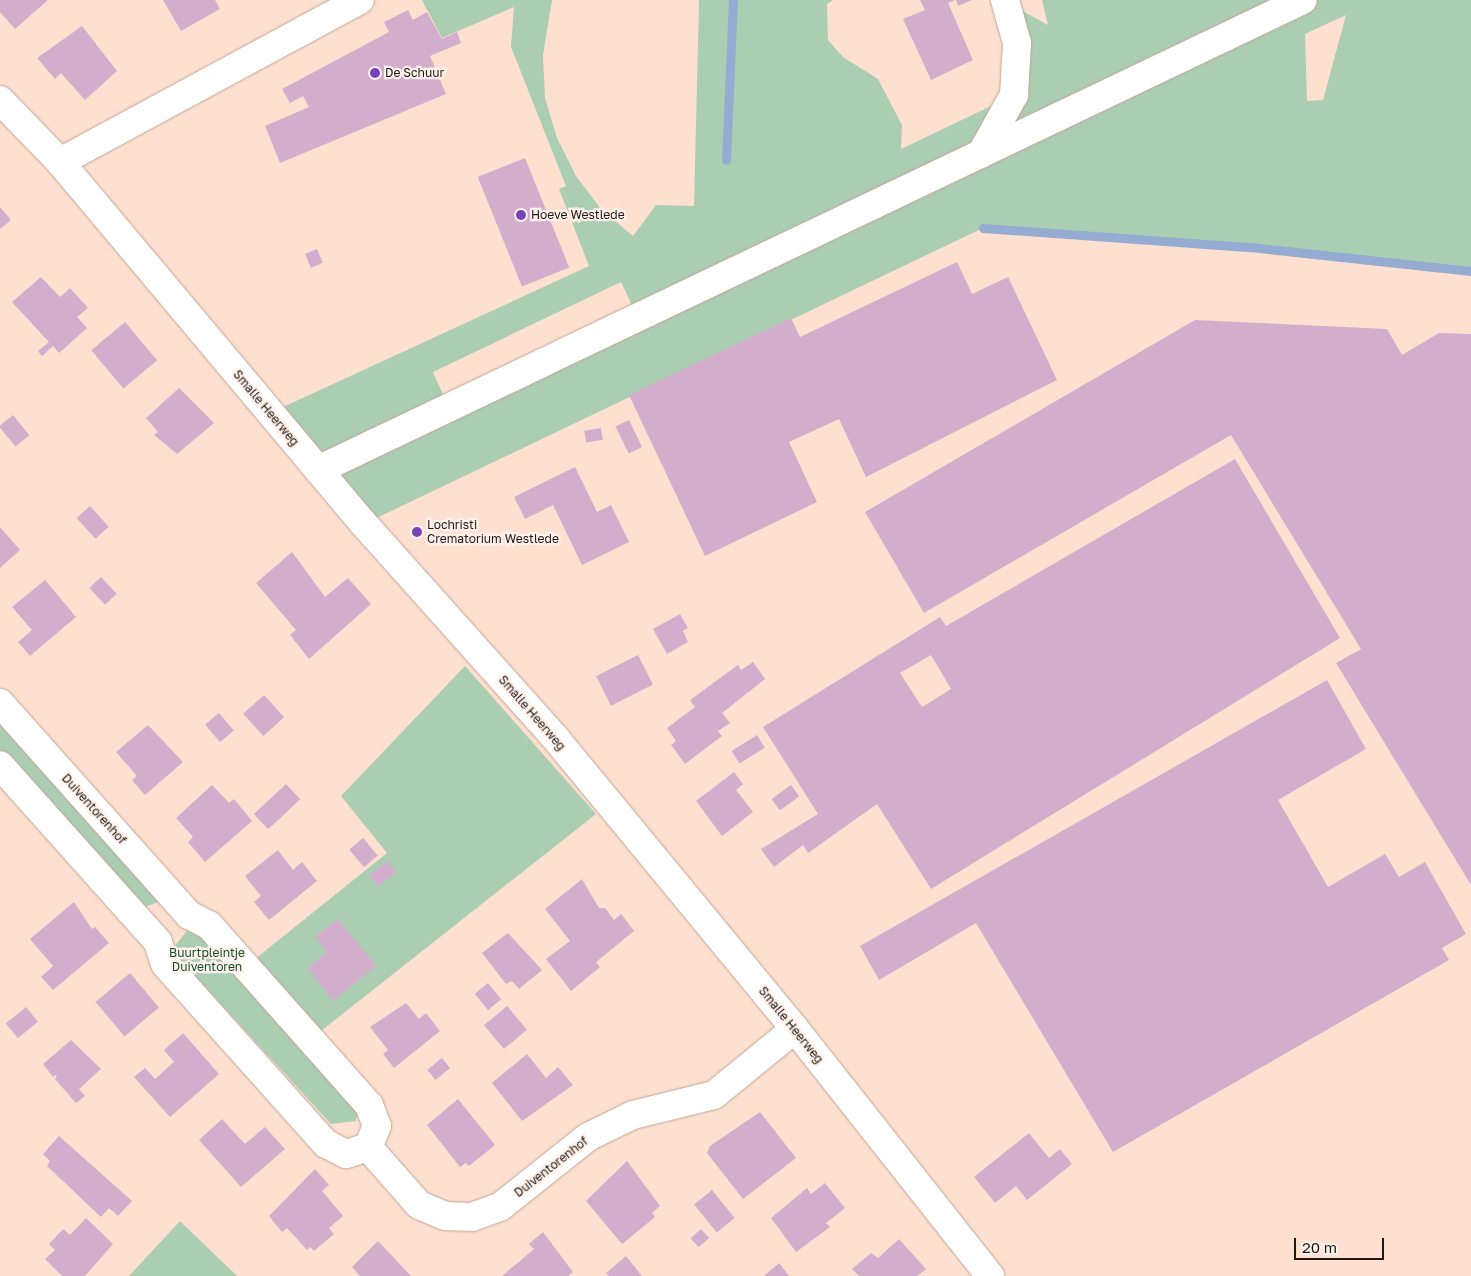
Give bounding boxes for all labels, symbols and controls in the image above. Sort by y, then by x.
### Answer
place label: De Schuur [385,66,444,80]
marker: De Schuur [369,67,381,79]
place label: Hoeve Westlede [531,208,625,222]
marker: Hoeve Westlede [515,209,527,221]
street label: Smalle Heerweg [230,367,302,449]
place label: Lochristi Crematorium Westlede [427,518,559,546]
marker: Lochristi Crematorium Westlede [411,526,423,538]
street label: Smalle Heerweg [496,673,568,753]
street label: Duiventorenhof [59,771,129,847]
park label: Buurtpleintje Duiventoren [169,946,245,974]
street label: Smalle Heerweg [756,984,826,1066]
street label: Duiventorenhof [511,1134,591,1200]
scale bar [1296,1228,1386,1260]
text: 20 m [1302,1238,1337,1256]

